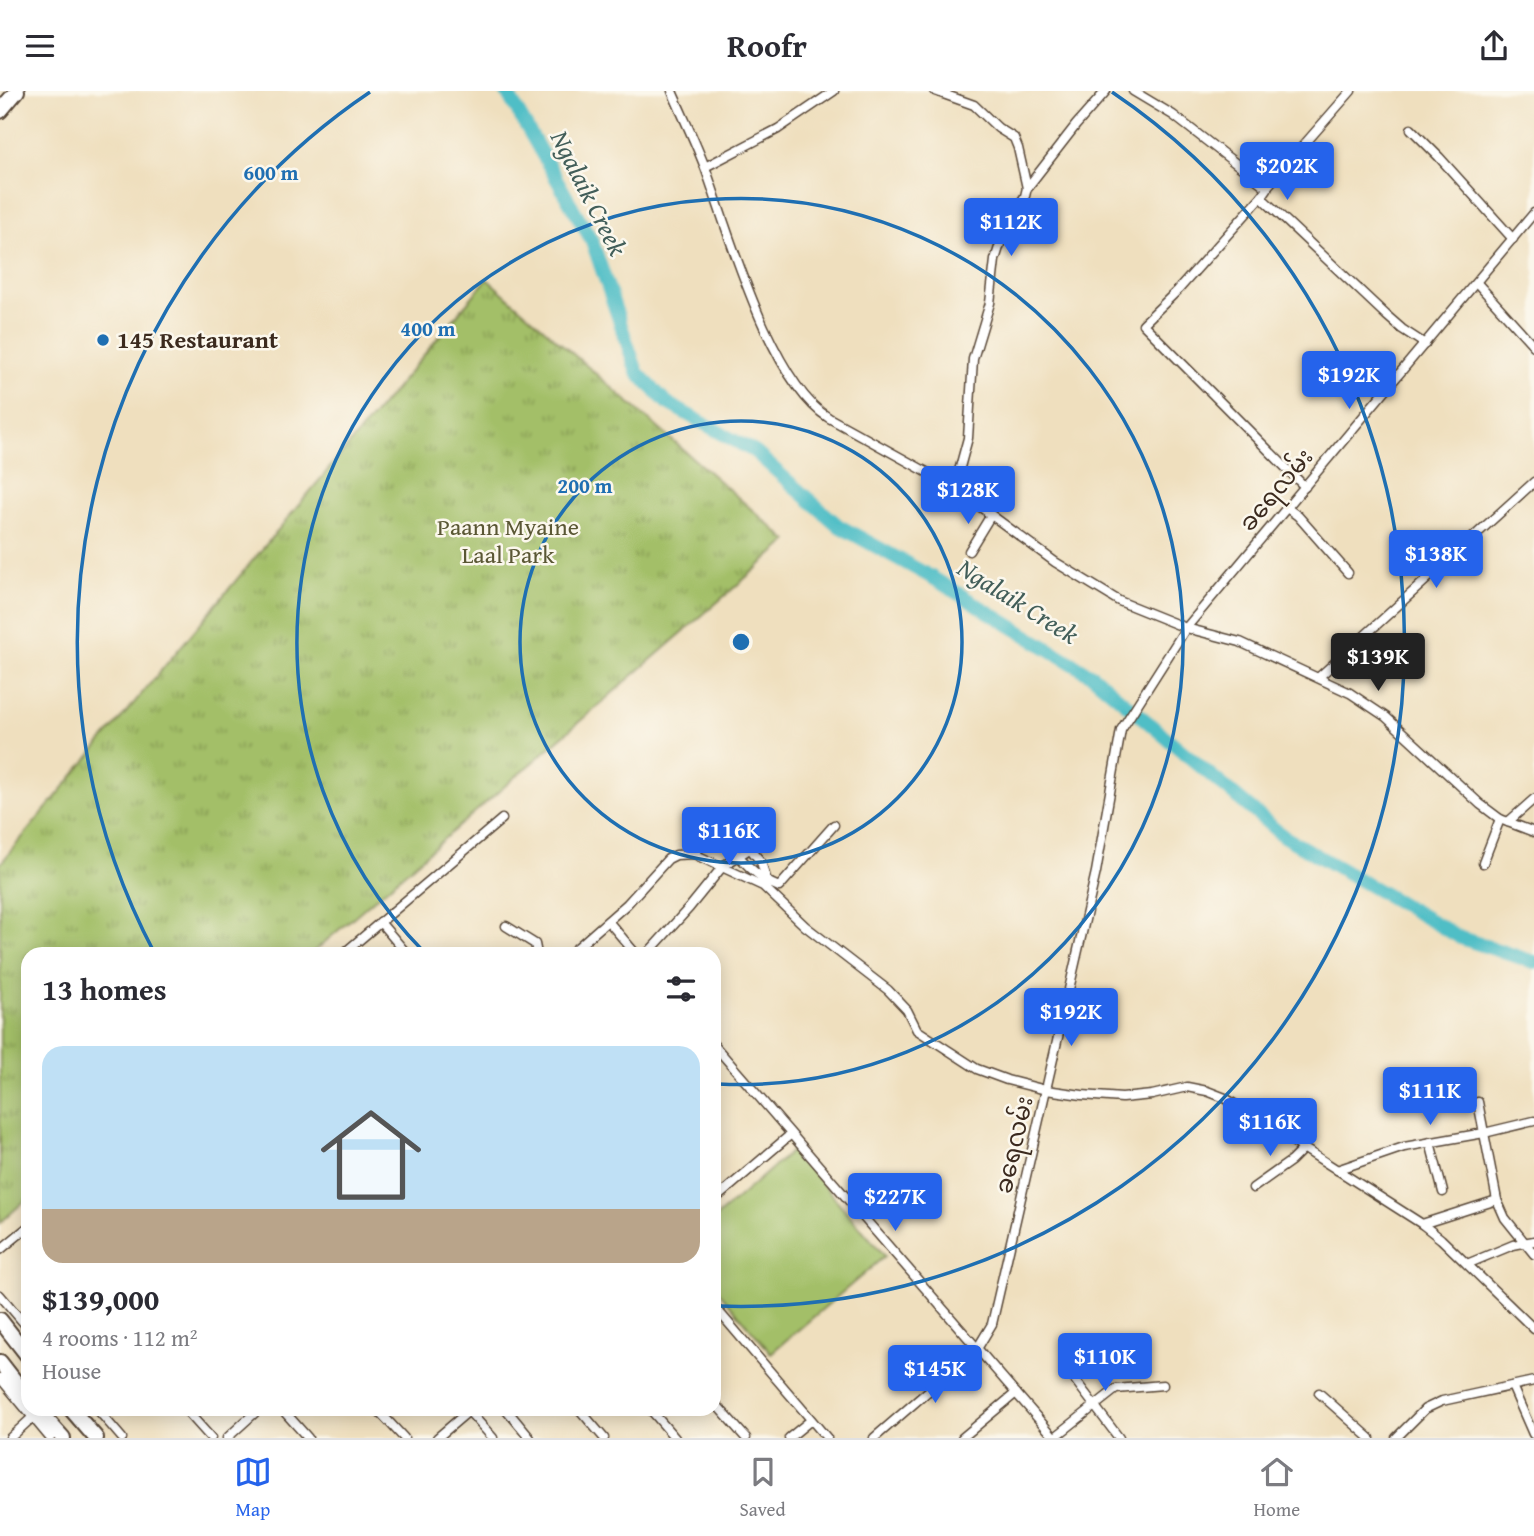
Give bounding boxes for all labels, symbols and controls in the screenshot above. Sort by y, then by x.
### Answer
text: Roofr [727,22,807,69]
icon: menu [21,27,59,65]
icon: share [1475,27,1513,65]
water label: Ngalaik Creek [541,122,638,263]
pin: $202K [1238,143,1336,202]
text: $202K [1256,148,1318,181]
text: 600 m [243,157,299,188]
pin: $112K [962,199,1060,258]
text: $112K [980,204,1042,237]
text: 400 m [400,313,456,344]
place label: 145 Restaurant [117,322,278,357]
marker: 145 Restaurant [95,332,111,348]
pin: $192K [1300,351,1398,411]
text: $192K [1318,357,1380,390]
street label: ခရေလမ်း [1230,440,1322,540]
pin: $128K [919,467,1017,526]
text: 200 m [557,470,613,501]
text: $128K [937,472,999,505]
park label: Paann Myaine Laal Park [437,509,579,572]
pin: $138K [1387,531,1485,590]
text: $138K [1405,536,1467,569]
water label: Ngalaik Creek [949,547,1087,653]
centre of rings [729,630,753,654]
pin: $139K [1329,633,1427,693]
text: $139K [1347,639,1409,672]
pin: $116K [680,807,778,867]
text: $116K [698,813,760,846]
text: 13 homes [42,967,167,1011]
icon: filters [662,970,700,1008]
pin: $192K [1022,989,1120,1048]
text: $192K [1040,994,1102,1027]
pin: $111K [1381,1067,1479,1127]
text: $111K [1399,1073,1461,1106]
icon: home [308,1092,434,1218]
street label: ခရေလမ်း [985,1093,1044,1198]
pin: $116K [1221,1098,1319,1158]
text: $116K [1239,1104,1301,1137]
pin: $227K [846,1173,944,1233]
text: $227K [864,1179,926,1212]
text: $139,000 [42,1277,159,1321]
text: 4 rooms · 112 m² [42,1321,197,1354]
pin: $110K [1056,1333,1154,1393]
text: $110K [1074,1339,1136,1372]
pin: $145K [886,1345,984,1405]
text: $145K [904,1351,966,1384]
text: House [42,1354,101,1387]
tab: Map [234,1453,272,1523]
tab: Saved [740,1453,786,1523]
tab: Home [1253,1453,1300,1523]

